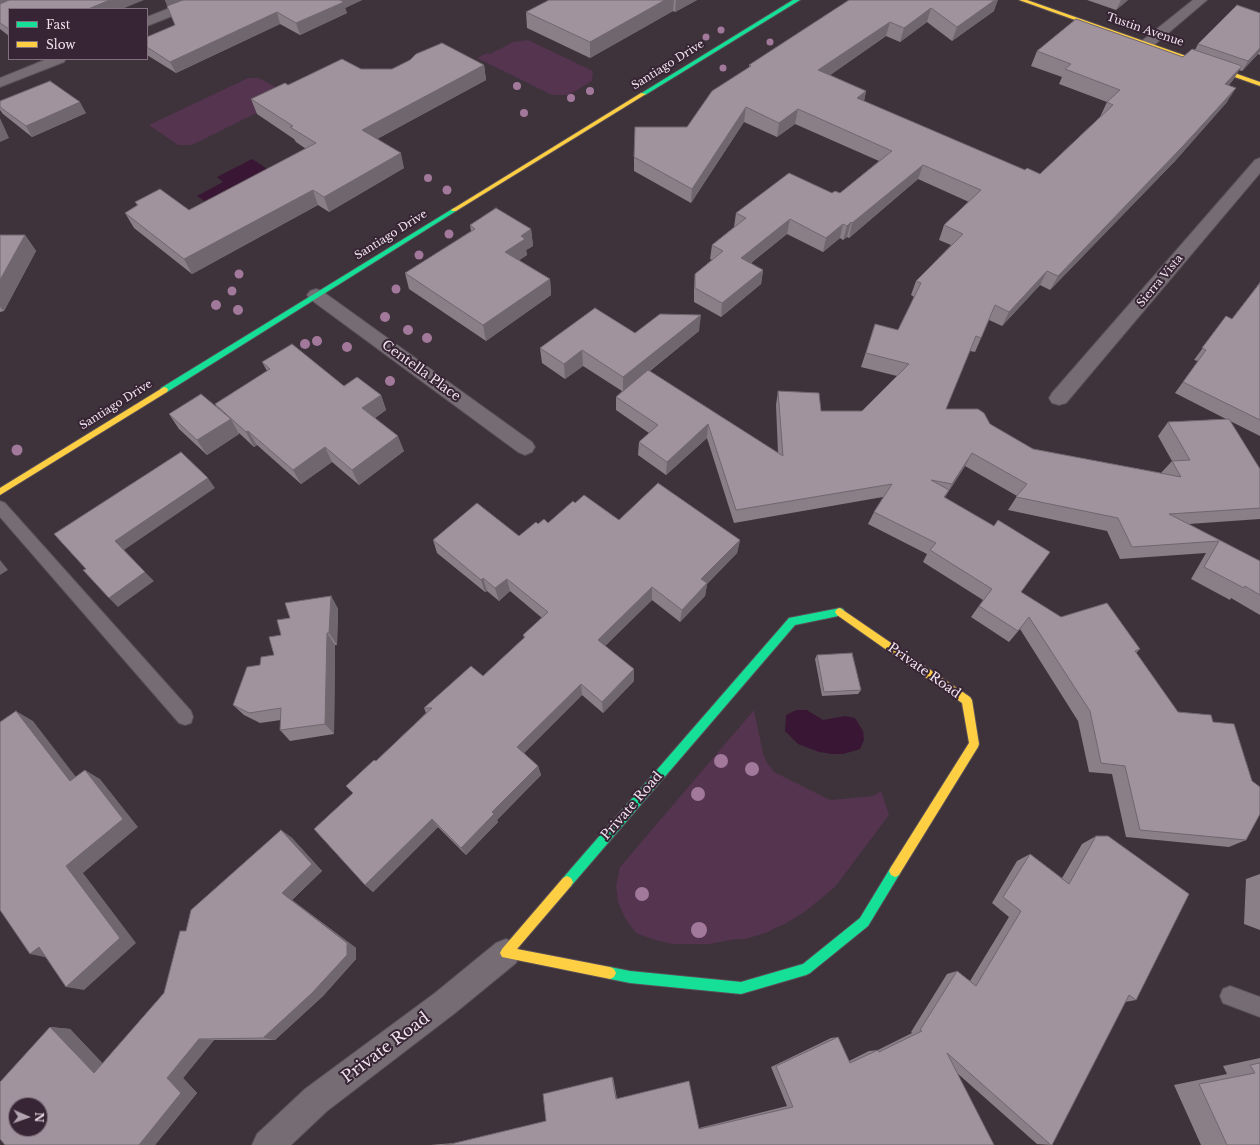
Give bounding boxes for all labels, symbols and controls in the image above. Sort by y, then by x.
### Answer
legend [8,8,148,60]
street label: Tustin Avenue [1105,11,1185,49]
text: Fast [46,17,70,32]
text: Slow [46,37,75,52]
street label: Santiago Drive [629,37,707,93]
street label: Santiago Drive [352,207,430,263]
street label: Sierra Vista [1134,252,1186,310]
street label: Centella Place [379,337,463,405]
street label: Santiago Drive [77,377,155,433]
street label: Private Road [885,640,963,702]
street label: Private Road [598,769,666,843]
street label: Private Road [338,1009,434,1087]
north arrow [8,1097,48,1137]
text: N [32,1112,46,1123]

